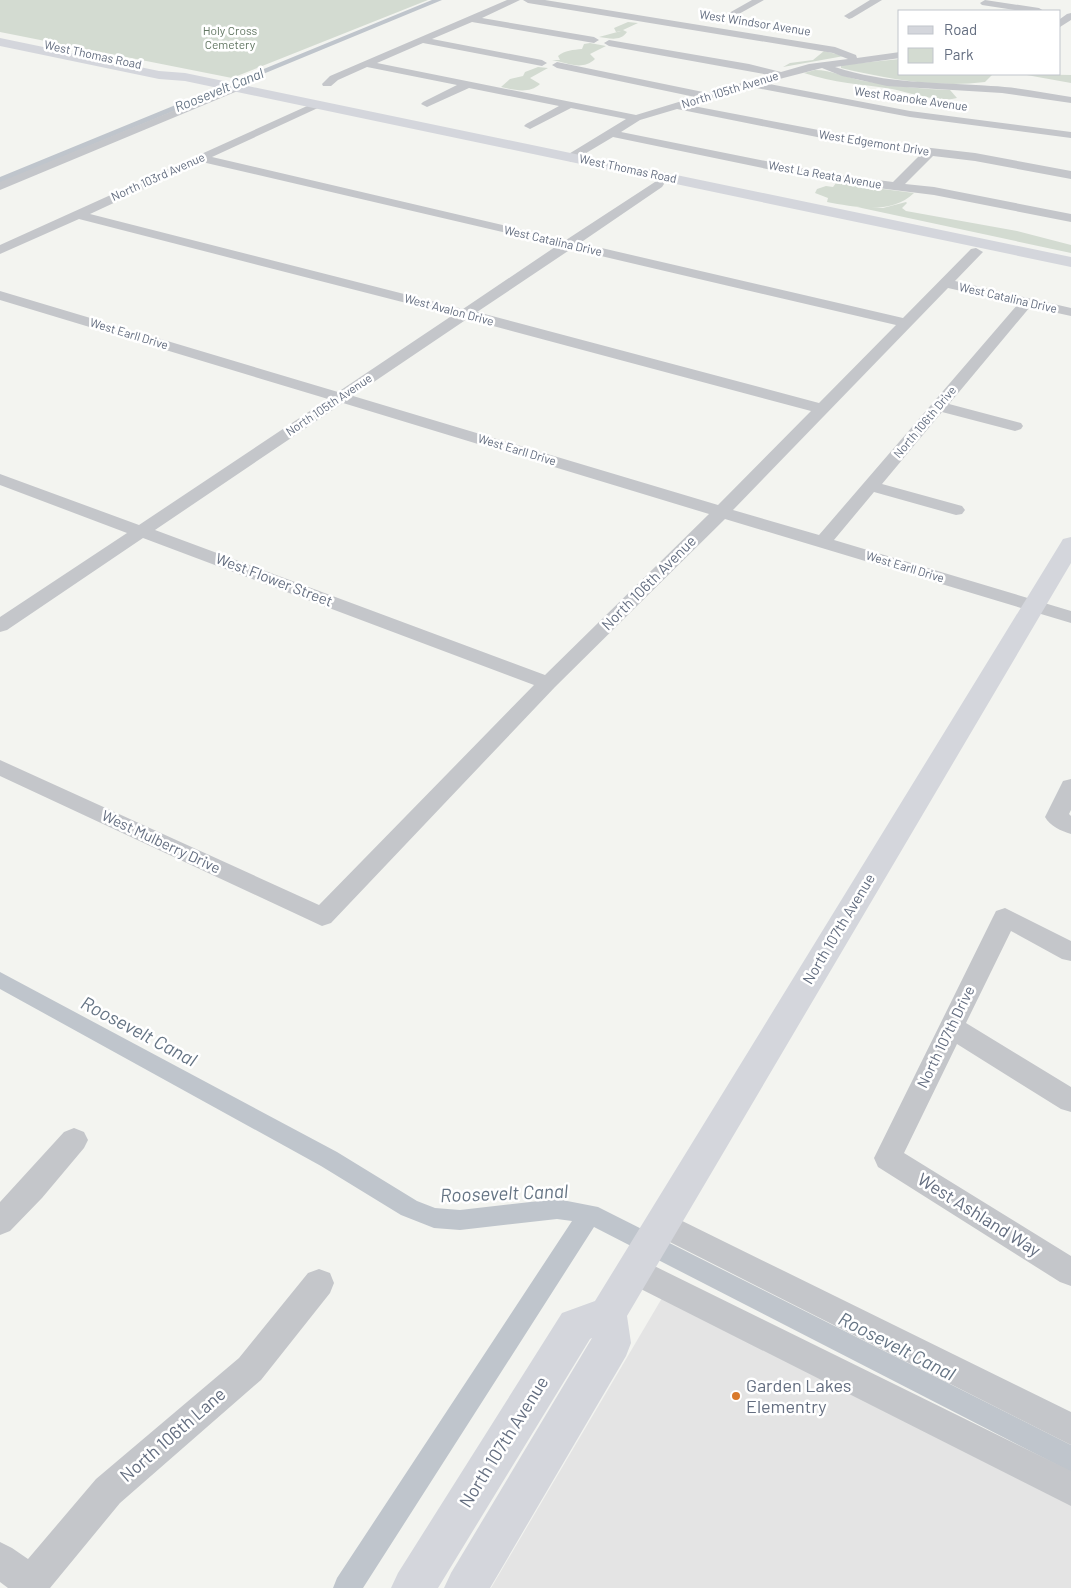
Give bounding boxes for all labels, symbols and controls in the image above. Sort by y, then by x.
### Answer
street label: West Windsor Avenue [698,6,812,38]
legend [898,10,1061,75]
text: Road [944,20,977,38]
park label: Holy Cross Cemetery [203,23,258,51]
street label: West Thomas Road [43,37,143,71]
text: Park [944,45,974,63]
water label: Roosevelt Canal [172,64,266,115]
street label: North 105th Avenue [679,68,780,110]
street label: West Roanoke Avenue [854,83,969,113]
street label: West Edgemont Drive [818,126,930,158]
street label: North 103rd Avenue [109,149,207,203]
street label: West Thomas Road [578,151,678,185]
street label: West La Reata Avenue [767,157,883,191]
street label: West Catalina Drive [503,222,604,258]
street label: West Catalina Drive [958,279,1059,315]
street label: West Avalon Drive [403,290,496,328]
street label: West Earll Drive [88,314,170,352]
street label: North 105th Avenue [283,370,374,438]
street label: North 106th Drive [890,383,958,460]
street label: West Earll Drive [476,430,558,468]
street label: North 106th Avenue [597,531,699,633]
street label: West Earll Drive [864,547,946,585]
street label: West Flower Street [213,548,335,610]
street label: West Mulberry Drive [99,806,224,876]
street label: North 107th Avenue [798,870,878,987]
street label: North 107th Drive [913,983,978,1091]
water label: Roosevelt Canal [77,990,202,1071]
street label: West Ashland Way [914,1167,1045,1261]
water label: Roosevelt Canal [440,1179,569,1206]
water label: Roosevelt Canal [835,1306,960,1385]
street label: North 107th Avenue [454,1372,552,1511]
place label: Garden Lakes Elementry [746,1374,851,1417]
street label: North 106th Lane [115,1382,230,1486]
marker: Garden Lakes Elementry [730,1390,742,1402]

